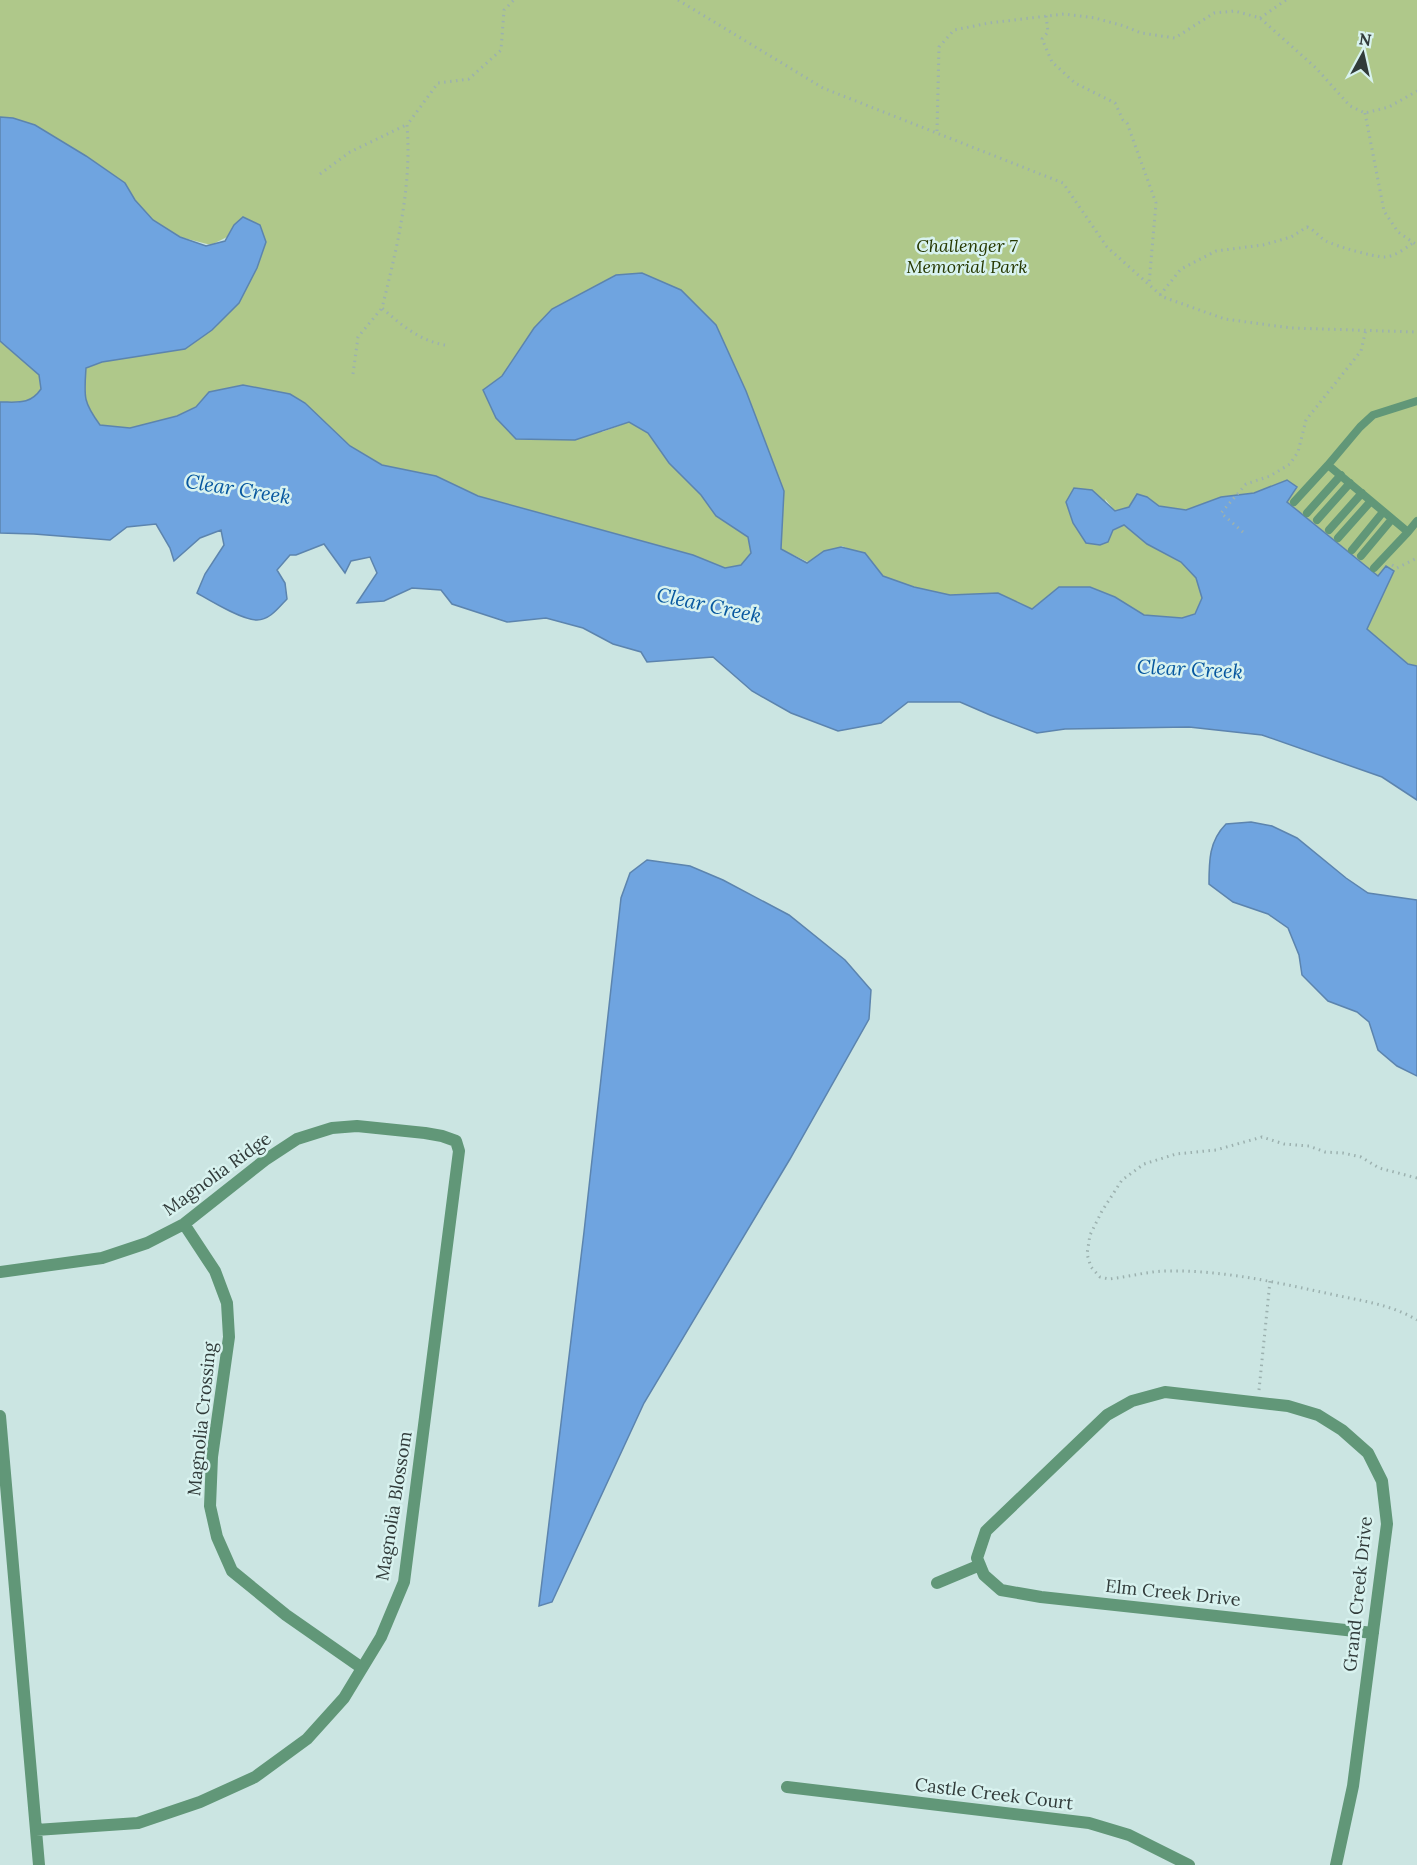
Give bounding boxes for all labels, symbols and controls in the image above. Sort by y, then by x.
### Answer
north arrow [1333,24,1393,84]
text: N [1358,28,1373,50]
park label: Challenger 7 Memorial Park [906,234,1028,278]
water label: Clear Creek [184,468,293,509]
water label: Clear Creek [654,581,764,628]
water label: Clear Creek [1136,653,1244,684]
street label: Magnolia Ridge [158,1127,275,1221]
street label: Magnolia Crossing [182,1340,221,1497]
street label: Magnolia Blossom [370,1430,417,1582]
street label: Grand Creek Drive [1338,1515,1377,1673]
street label: Elm Creek Drive [1104,1574,1242,1611]
street label: Castle Creek Court [914,1772,1075,1815]

